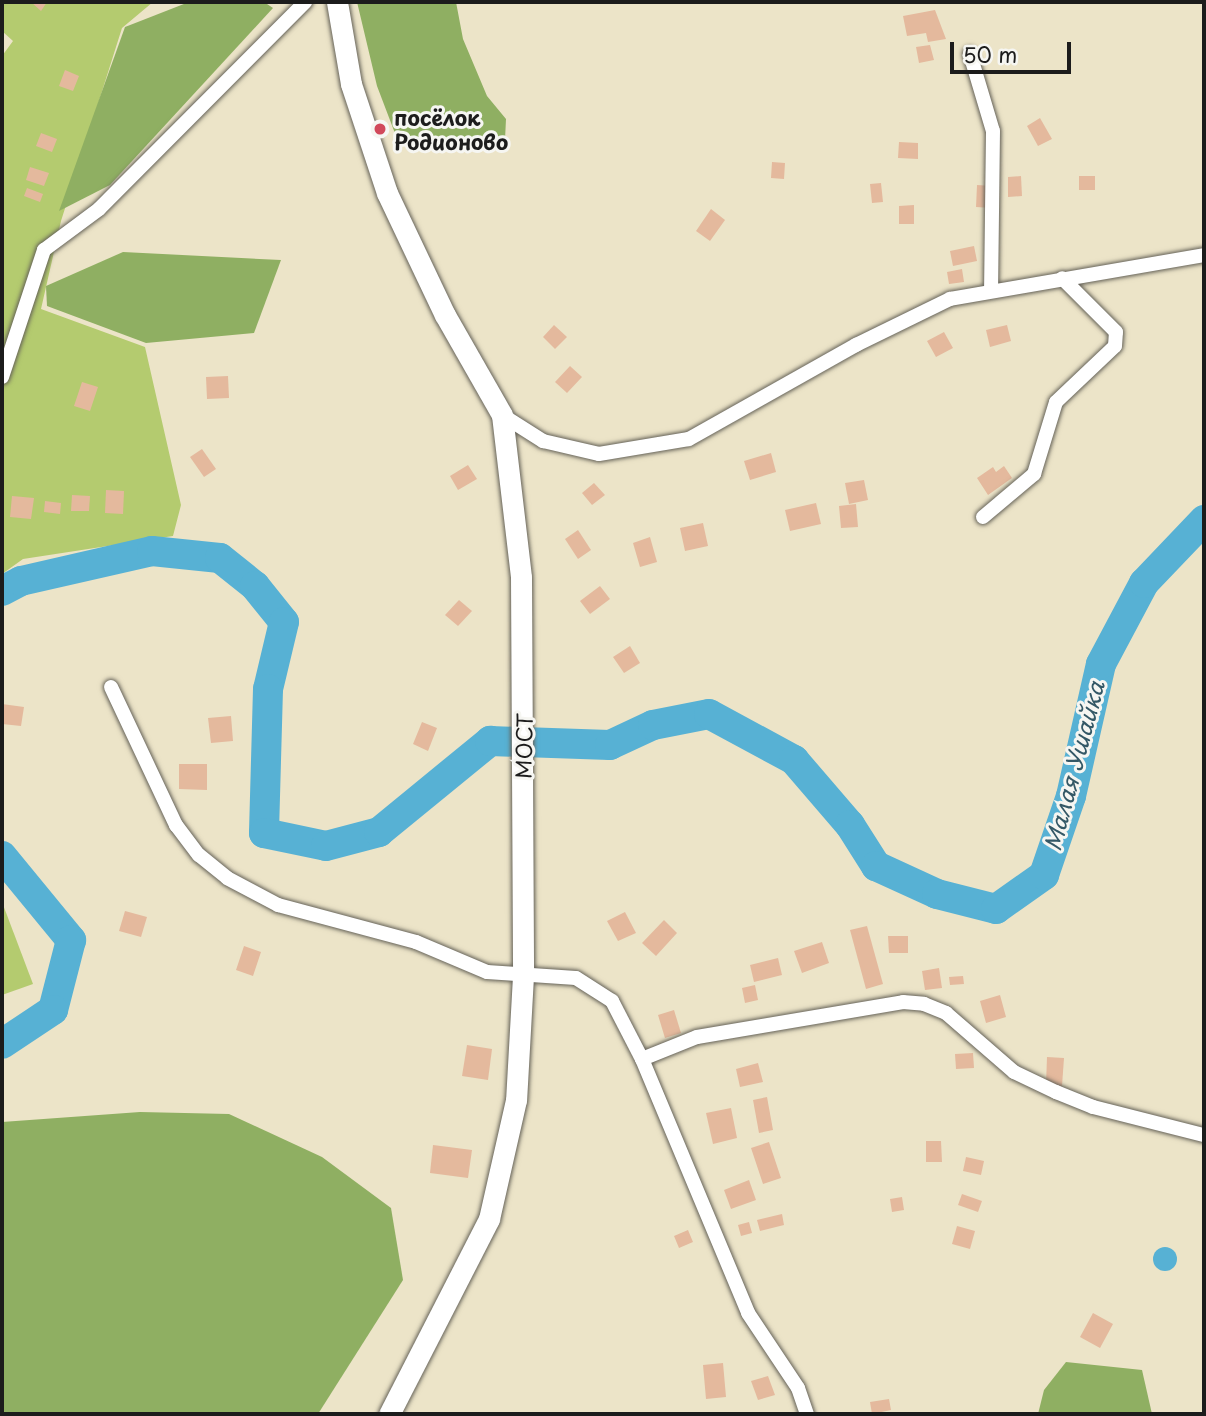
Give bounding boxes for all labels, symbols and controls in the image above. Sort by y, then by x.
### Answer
scale bar [954,28,1075,72]
text: 50 m [963,38,1017,70]
place label: посёлок Родионово [394,104,508,154]
marker: посёлок Родионово [372,121,388,137]
water label: Малая Ушайка [1038,678,1110,854]
street label: МОСТ [510,713,536,779]

